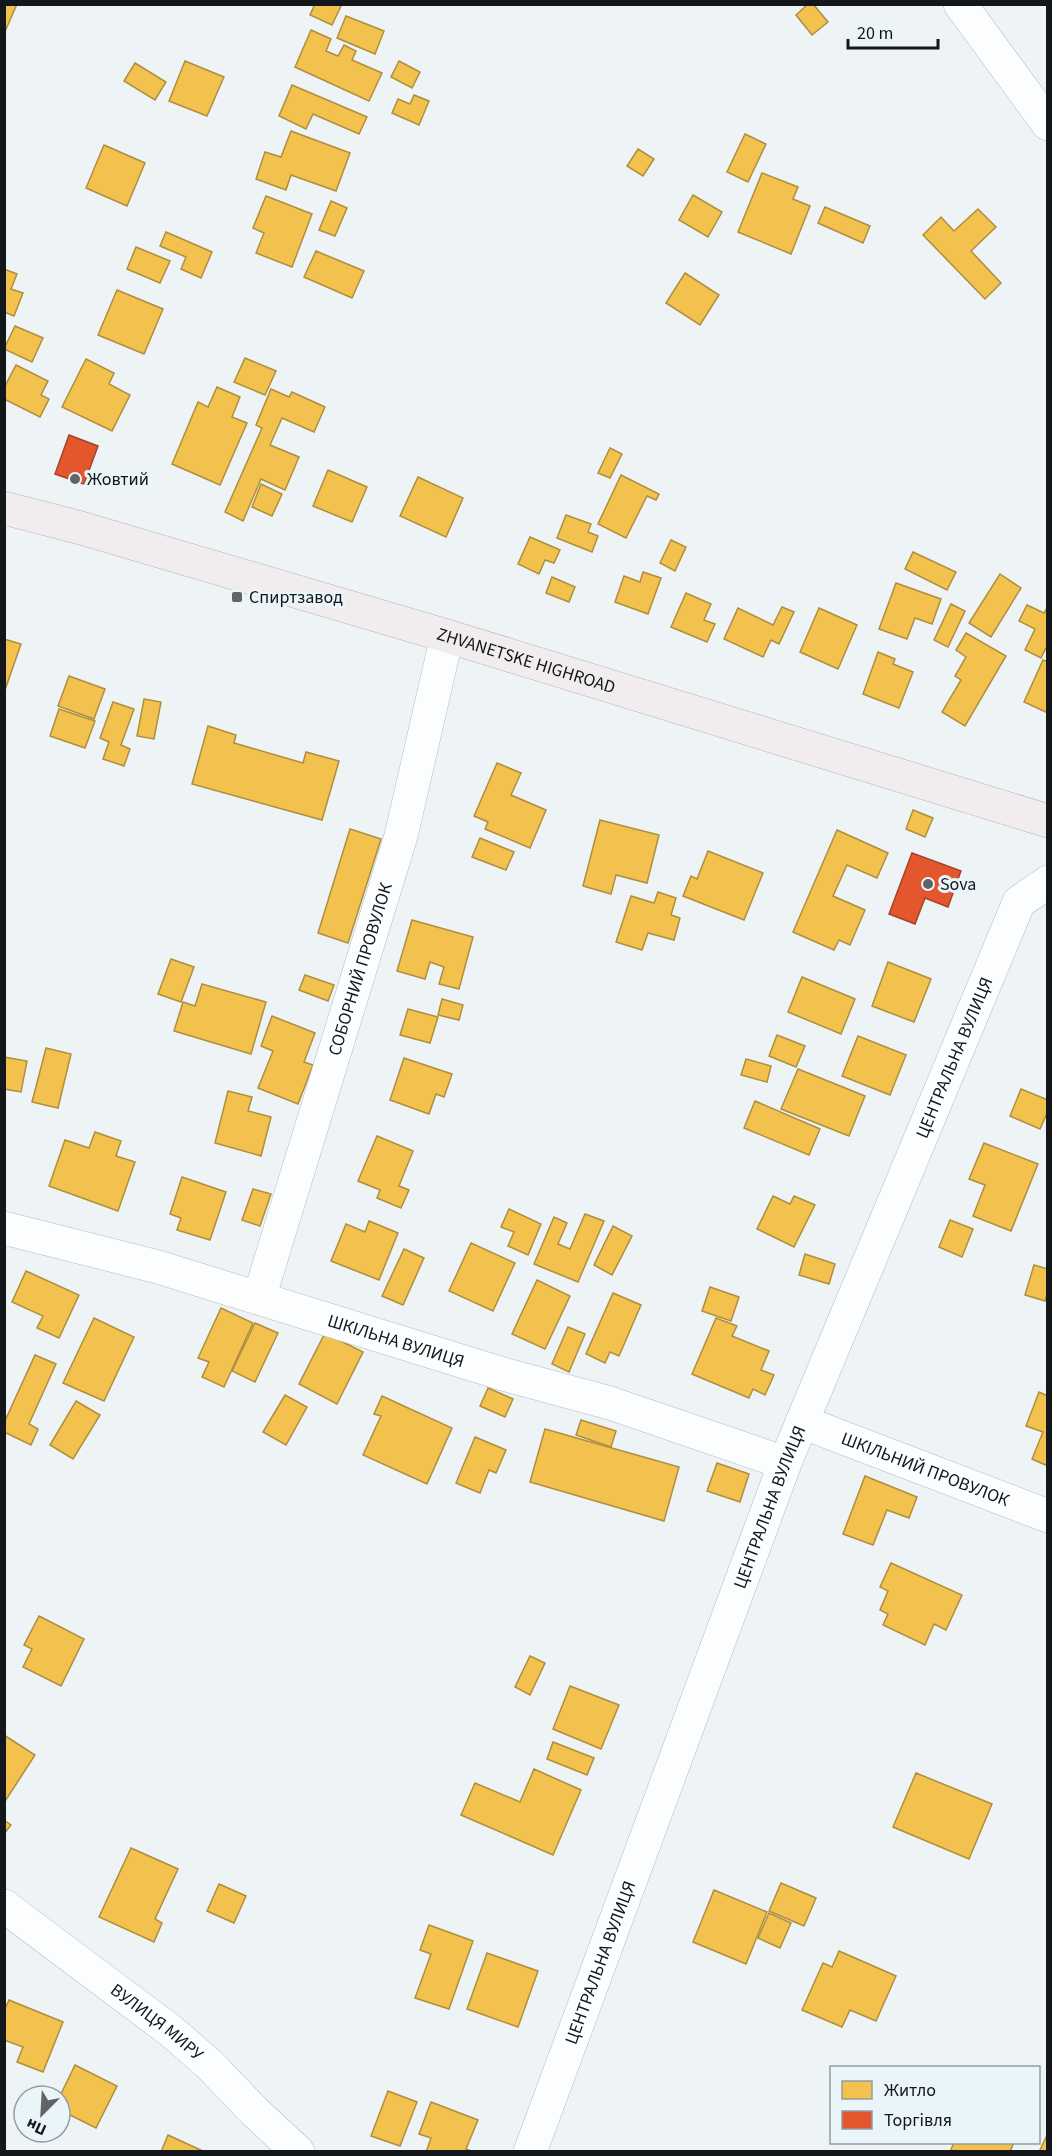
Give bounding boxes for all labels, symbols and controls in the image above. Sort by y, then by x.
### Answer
scale bar [848,12,938,50]
text: 20 m [857,21,893,46]
place label: Жовтий [87,467,149,492]
marker: Жовтий [68,472,82,486]
place label: Спиртзавод [249,585,343,610]
marker: Спиртзавод [230,590,244,604]
street label: ZHVANETSKE HIGHROAD [434,622,618,700]
place label: Sova [940,872,976,897]
marker: Sova [921,877,935,891]
street label: СОБОРНИЙ ПРОВУЛОК [322,879,399,1059]
street label: ЦЕНТРАЛЬНА ВУЛИЦЯ [910,973,999,1142]
street label: ШКІЛЬНА ВУЛИЦЯ [324,1308,467,1374]
street label: ЦЕНТРАЛЬНА ВУЛИЦЯ [728,1422,812,1592]
street label: ШКІЛЬНИЙ ПРОВУЛОК [838,1426,1013,1513]
street label: ЦЕНТРАЛЬНА ВУЛИЦЯ [559,1878,642,2048]
street label: ВУЛИЦЯ МИРУ [105,1978,209,2067]
legend [830,2066,1040,2144]
text: Житло [884,2078,936,2103]
north arrow [12,2084,72,2144]
text: Торгівля [884,2108,952,2133]
text: Пн [23,2113,50,2141]

